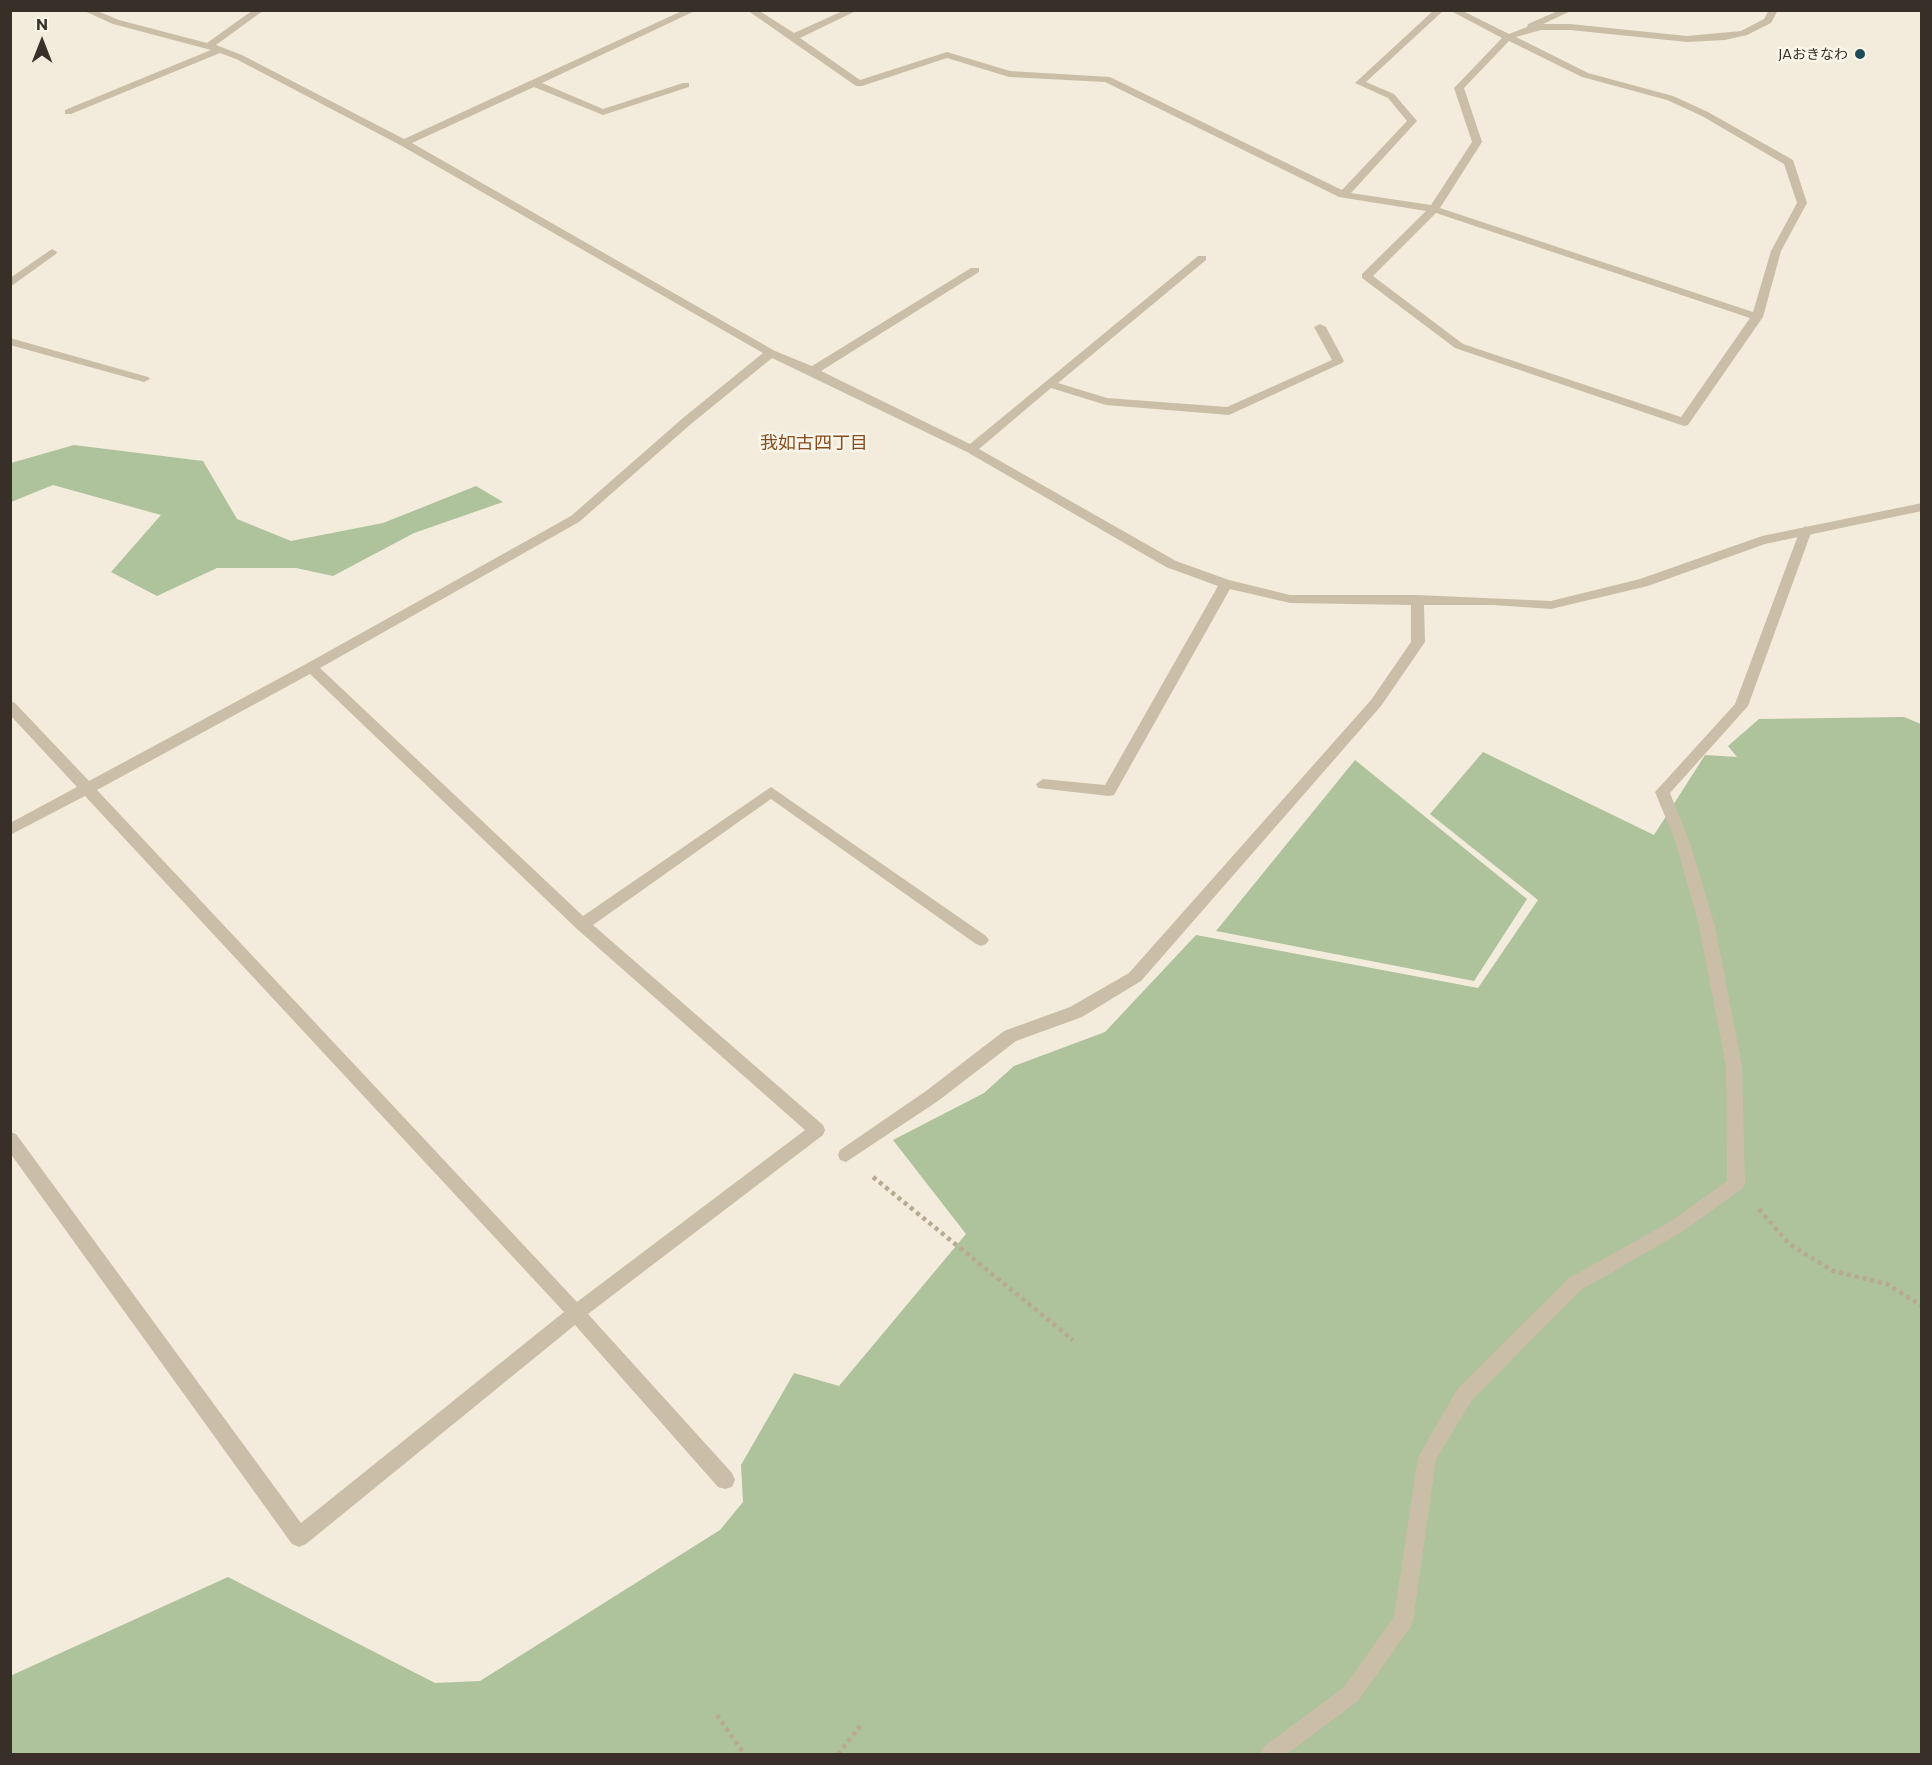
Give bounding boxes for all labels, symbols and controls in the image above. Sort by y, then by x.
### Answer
north arrow [12,12,72,72]
text: N [36,14,48,33]
place label: JAおきなわ [1778,46,1848,62]
marker: JAおきなわ [1853,47,1867,61]
district label: 我如古四丁目 [760,432,868,454]

